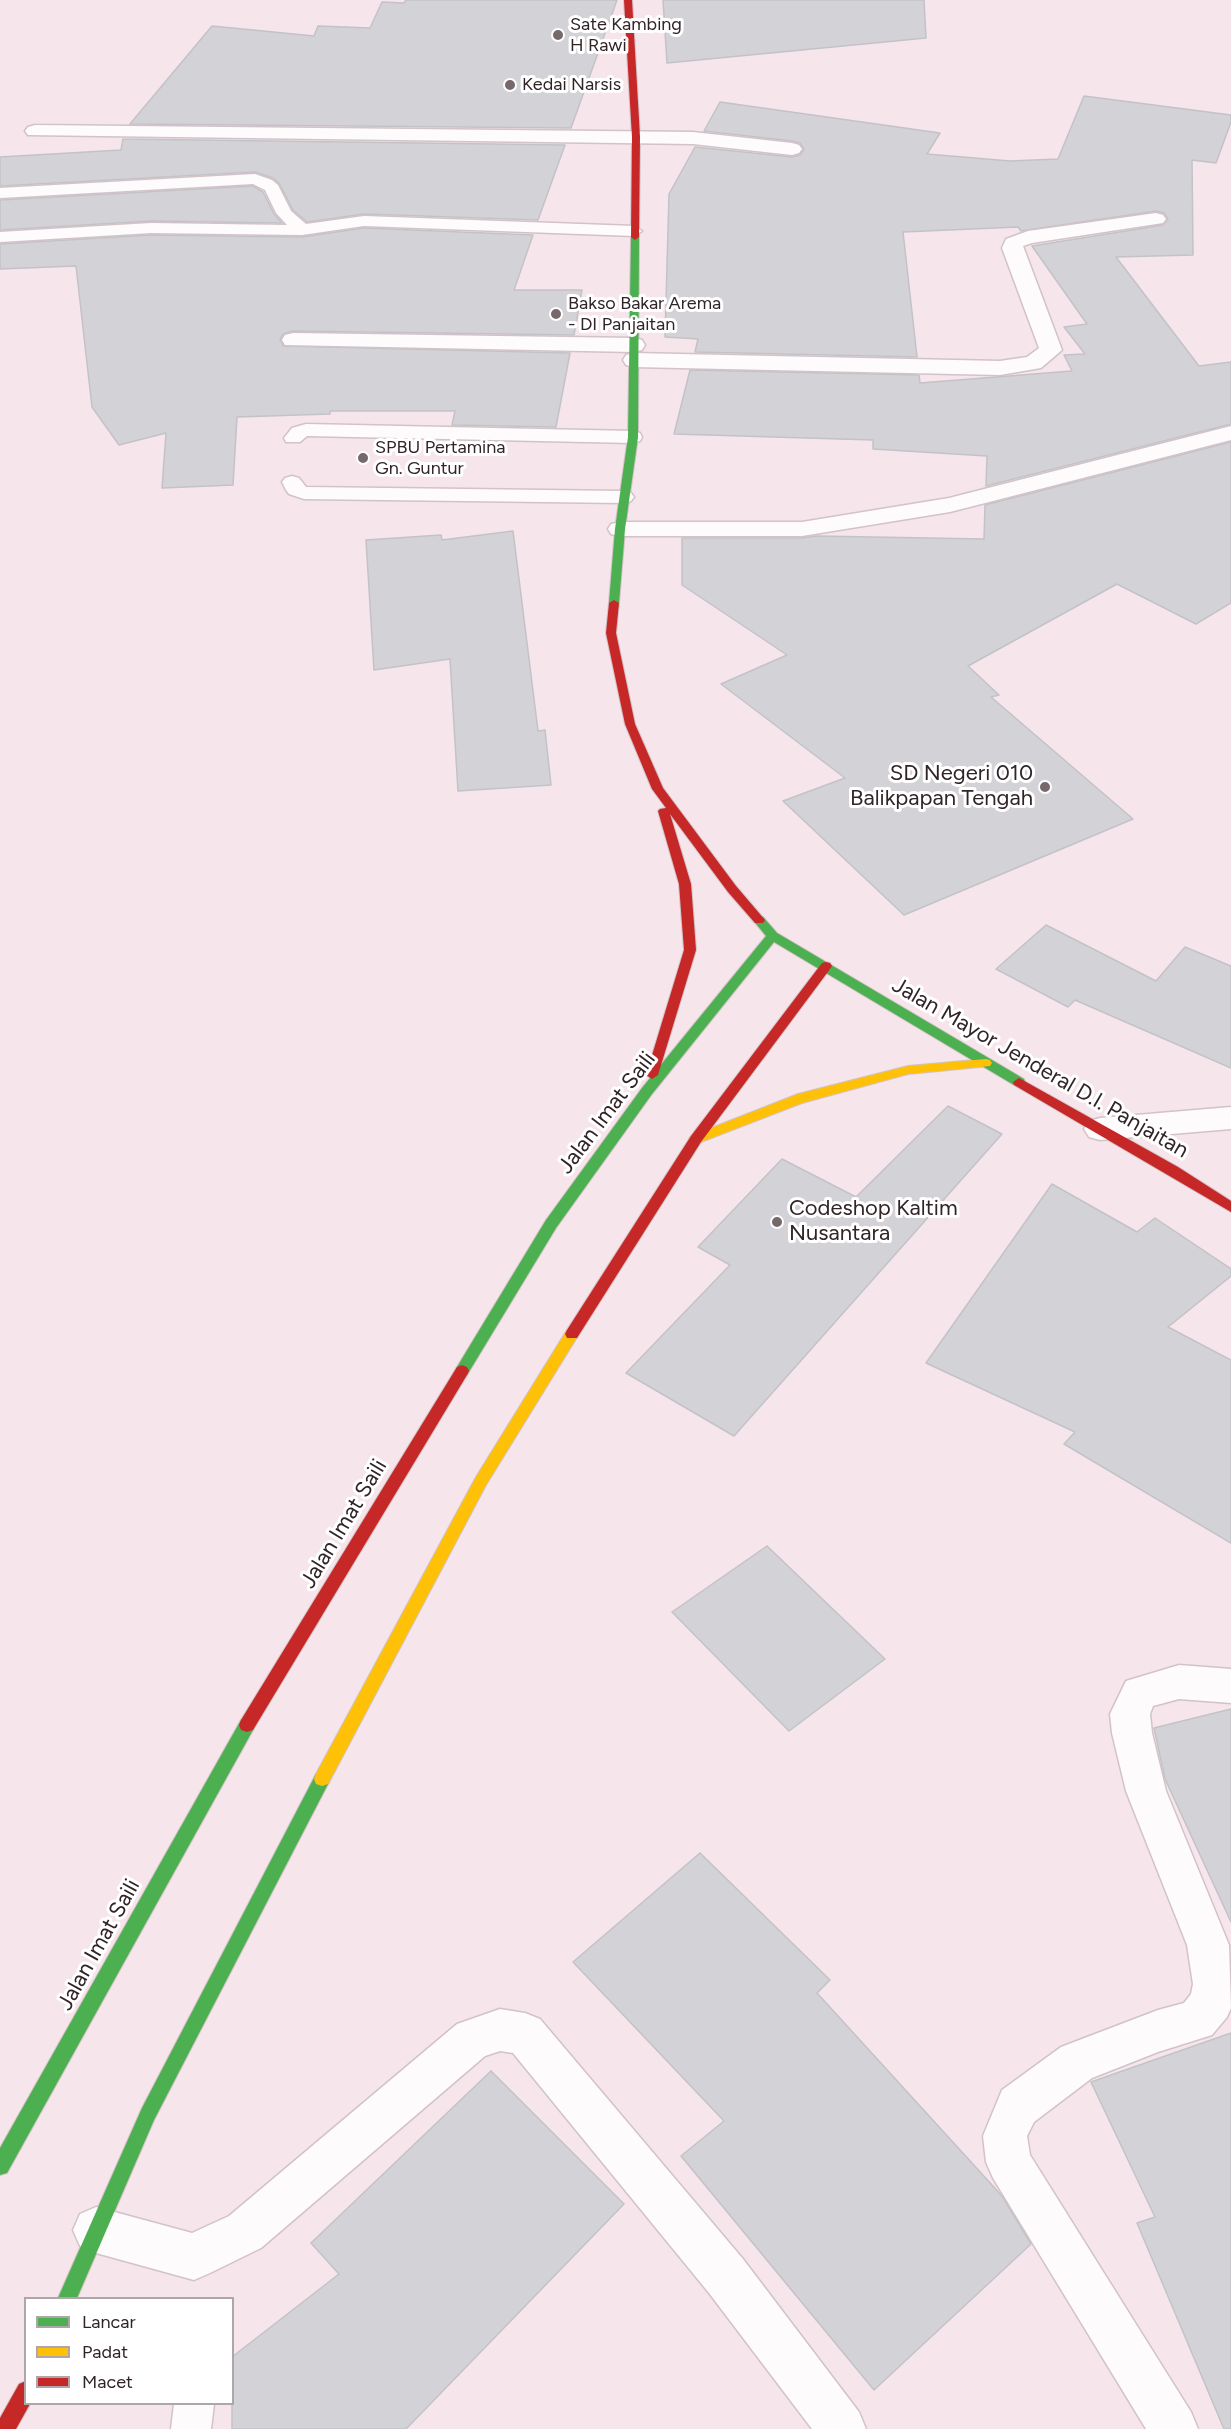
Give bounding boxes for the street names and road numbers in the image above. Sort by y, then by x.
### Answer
street label: Jalan Mayor Jenderal D.I. Panjaitan [887,972,1193,1164]
street label: Jalan Imat Saili [553,1047,661,1179]
street label: Jalan Imat Saili [295,1455,393,1593]
street label: Jalan Imat Saili [52,1875,146,2015]

